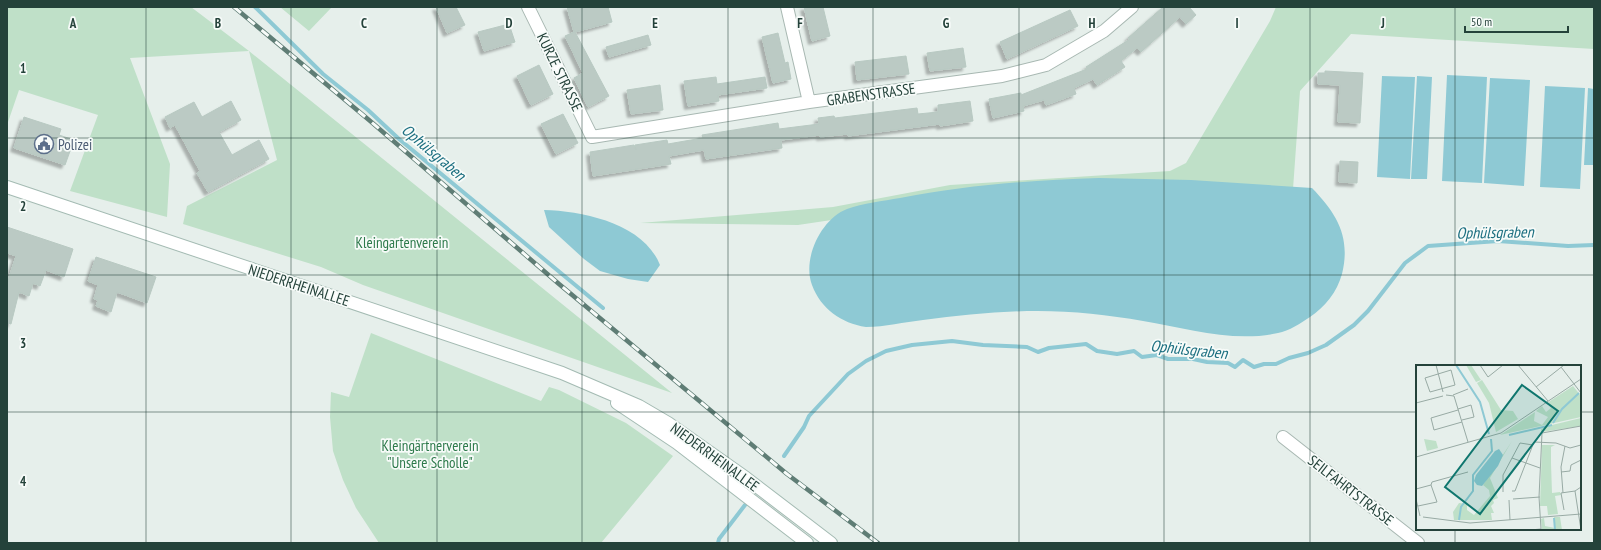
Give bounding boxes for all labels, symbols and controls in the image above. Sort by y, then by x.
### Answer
scale bar [1465,8,1568,34]
text: 50 m [1471,14,1492,29]
text: A [69,15,77,32]
text: B [215,15,221,32]
text: C [361,15,367,32]
text: D [506,15,513,32]
text: E [652,15,658,32]
text: F [797,15,803,32]
text: G [943,15,950,32]
text: H [1089,15,1096,32]
text: I [1235,15,1239,32]
text: J [1380,15,1385,32]
street label: KURZE STRASSE [533,30,587,114]
text: 1 [20,60,26,77]
street label: GRABENSTRASSE [825,78,917,110]
water label: Ophülsgraben [398,120,471,185]
public building icon: Polizei [33,133,55,155]
place label: Polizei [58,135,92,154]
text: 2 [20,198,26,215]
water label: Ophülsgraben [1456,221,1535,243]
park label: Kleingartenverein [356,233,448,252]
street label: NIEDERRHEINALLEE [246,260,352,310]
text: 3 [20,335,26,352]
water label: Ophülsgraben [1150,335,1229,363]
inset map [1416,365,1581,530]
street label: NIEDERRHEINALLEE [667,418,763,496]
park label: Kleingärtnerverein "Unsere Scholle" [381,436,479,472]
street label: SEILFAHRTSTRASSE [1304,451,1398,529]
text: 4 [20,473,27,490]

